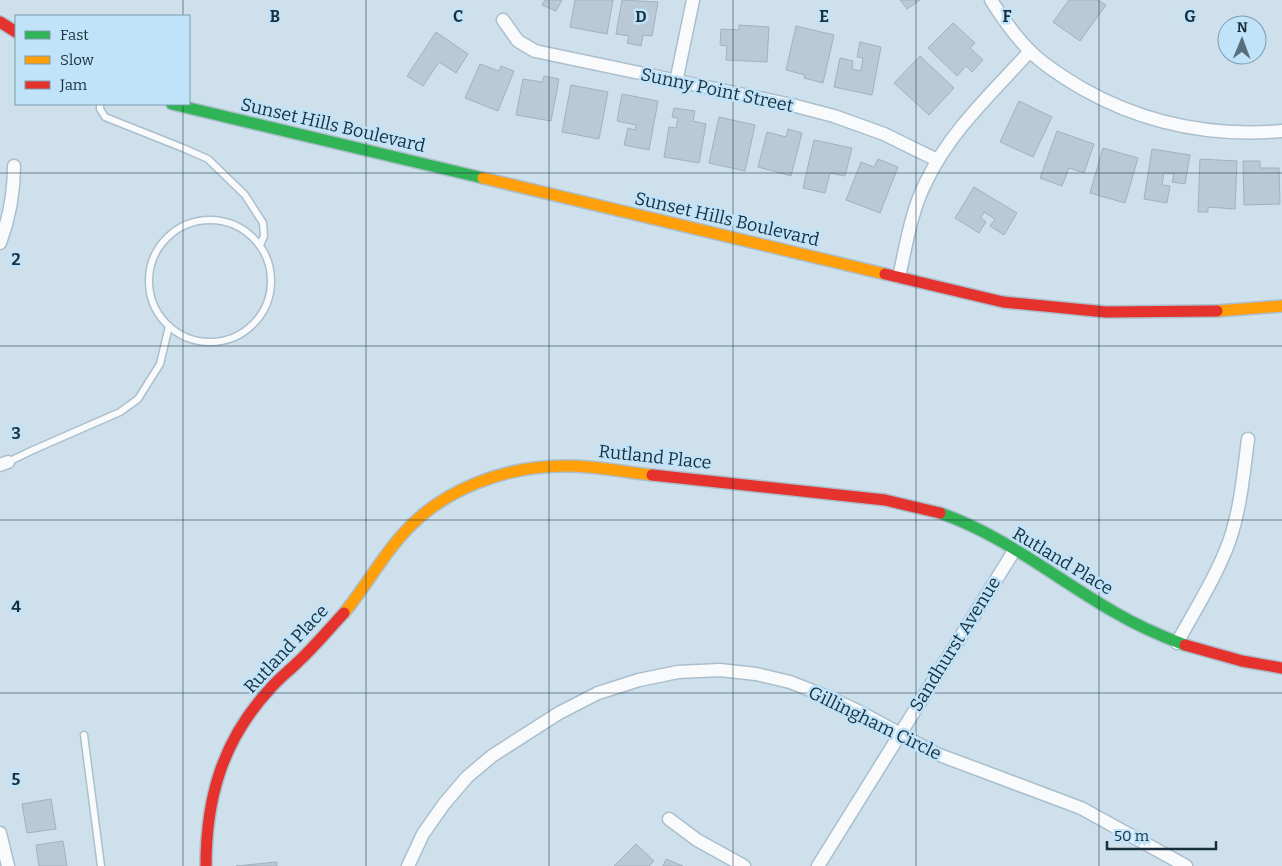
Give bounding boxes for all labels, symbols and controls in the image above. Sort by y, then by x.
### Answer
text: B [270,7,280,26]
text: C [453,7,463,26]
text: D [635,7,647,26]
text: E [819,7,829,26]
text: F [1003,7,1012,26]
text: G [1184,7,1196,26]
legend [15,15,190,105]
north arrow [1217,15,1267,65]
text: N [1237,19,1248,36]
text: Fast [60,26,89,44]
text: Slow [60,51,95,69]
street label: Sunny Point Street [639,63,796,117]
text: Jam [59,76,88,94]
street label: Sunset Hills Boulevard [239,93,428,157]
street label: Sunset Hills Boulevard [633,187,822,251]
text: 2 [11,250,21,269]
text: 3 [11,424,21,443]
street label: Rutland Place [597,440,713,474]
street label: Rutland Place [1009,522,1117,600]
street label: Sandhurst Avenue [905,573,1005,715]
text: 4 [11,597,21,616]
street label: Rutland Place [239,600,333,698]
street label: Gillingham Circle [805,681,945,765]
text: 5 [12,770,21,789]
scale bar [1107,818,1216,850]
text: 50 m [1114,827,1150,845]

